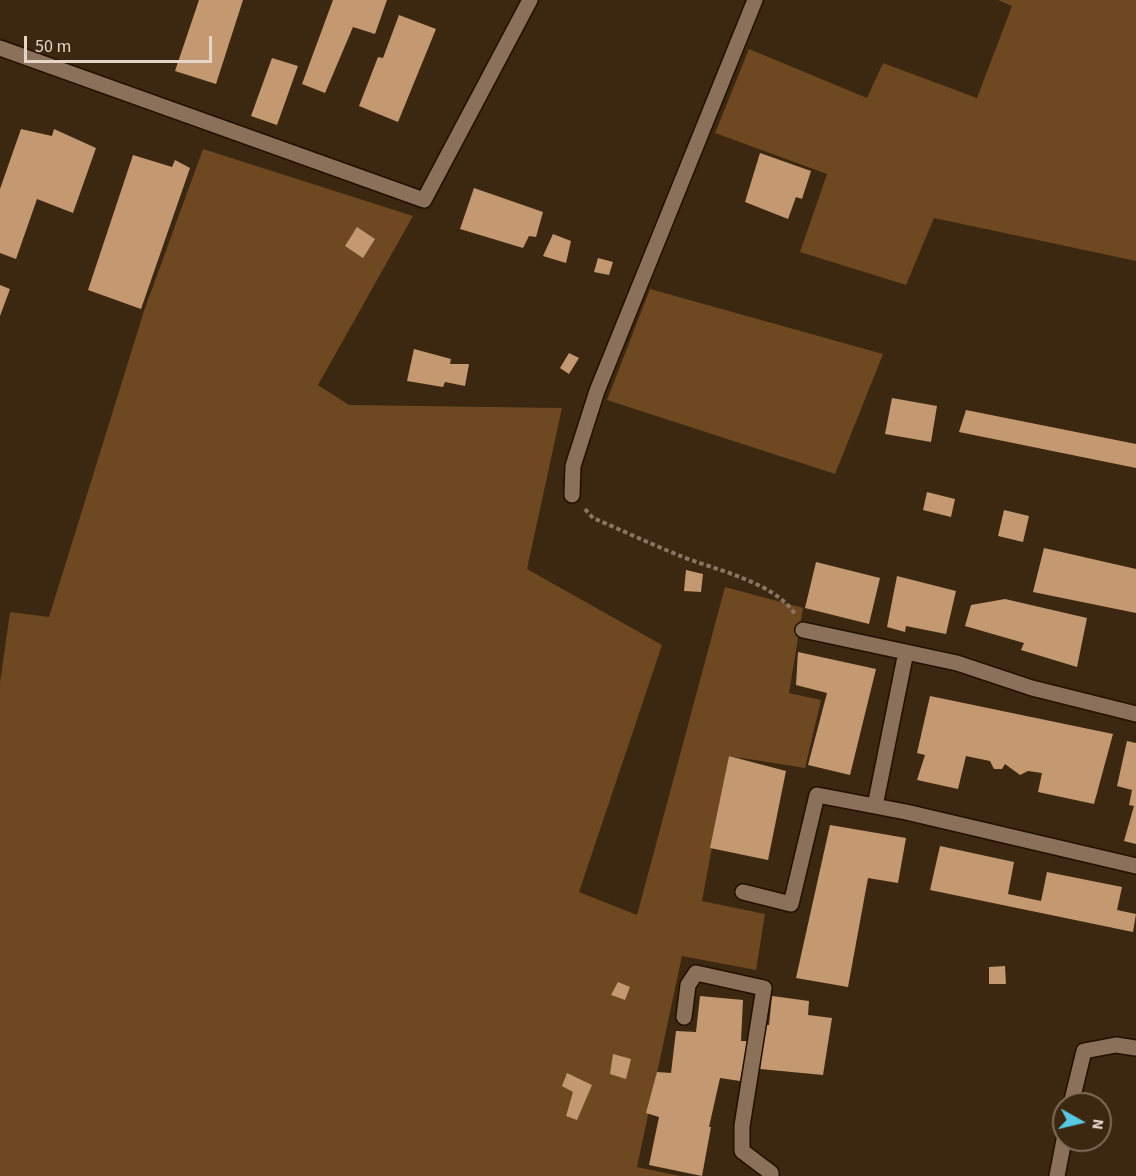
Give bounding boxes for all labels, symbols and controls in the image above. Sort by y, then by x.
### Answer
scale bar [27,24,214,62]
text: 50 m [35,34,71,59]
north arrow [1052,1092,1112,1152]
text: N [1086,1117,1109,1131]

